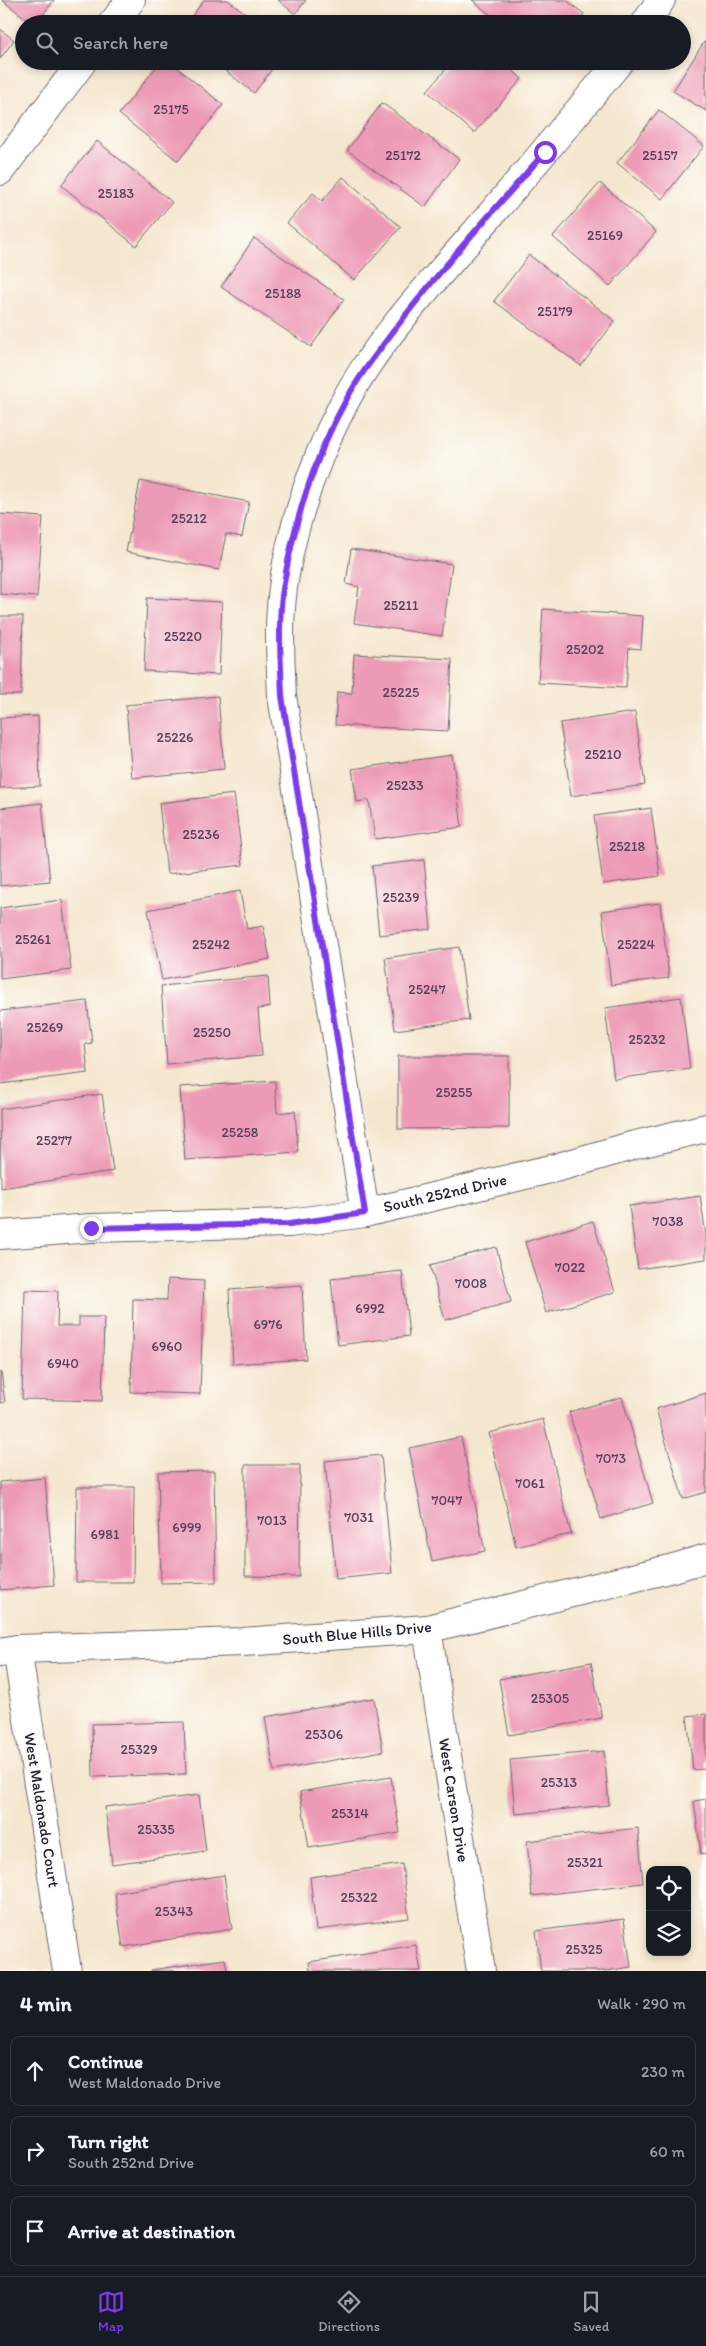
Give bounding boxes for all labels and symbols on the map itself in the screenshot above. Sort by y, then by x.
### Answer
house number: 25175 [153,101,189,118]
route start [534,141,557,164]
house number: 25172 [385,147,421,164]
house number: 25157 [642,147,678,164]
house number: 25183 [98,185,135,202]
house number: 25169 [587,227,623,244]
house number: 25188 [265,285,302,302]
house number: 25179 [537,303,573,320]
house number: 25212 [171,510,208,527]
house number: 25211 [383,597,419,614]
house number: 25220 [164,628,202,645]
house number: 25202 [566,641,605,658]
house number: 25225 [383,684,419,701]
house number: 25226 [157,729,193,746]
house number: 25210 [584,746,622,763]
house number: 25233 [386,777,424,794]
house number: 25236 [182,826,220,843]
house number: 25218 [609,838,645,855]
house number: 25239 [382,889,420,906]
house number: 25261 [15,931,51,948]
house number: 25242 [192,936,231,953]
house number: 25224 [617,936,656,953]
house number: 25247 [408,981,446,998]
house number: 25269 [27,1019,63,1036]
house number: 25250 [193,1024,231,1041]
house number: 25232 [628,1031,666,1048]
house number: 25255 [436,1084,472,1101]
house number: 25258 [221,1124,259,1141]
house number: 25277 [36,1132,72,1149]
street label: South 252nd Drive [381,1170,509,1216]
house number: 7038 [653,1213,684,1230]
route end [80,1217,103,1240]
house number: 7022 [555,1259,586,1276]
house number: 7008 [455,1275,487,1292]
house number: 6992 [355,1300,385,1317]
house number: 6976 [253,1316,283,1333]
house number: 6960 [152,1338,182,1355]
house number: 6940 [47,1355,79,1372]
house number: 7073 [596,1450,626,1467]
house number: 7061 [515,1475,545,1492]
house number: 7047 [432,1492,463,1509]
house number: 7031 [344,1509,374,1526]
house number: 7013 [257,1512,287,1529]
house number: 6999 [172,1519,202,1536]
house number: 6981 [91,1526,120,1543]
street label: South Blue Hills Drive [282,1617,432,1649]
house number: 25305 [531,1690,569,1707]
house number: 25306 [305,1726,343,1743]
street label: West Maldonado Court [20,1731,64,1889]
street label: West Carson Drive [435,1737,473,1863]
house number: 25329 [120,1741,158,1758]
house number: 25313 [541,1774,578,1791]
house number: 25314 [331,1805,369,1822]
house number: 25335 [137,1821,175,1838]
house number: 25321 [567,1854,604,1871]
house number: 25322 [340,1889,378,1906]
house number: 25343 [155,1903,194,1920]
house number: 25325 [565,1941,603,1958]

